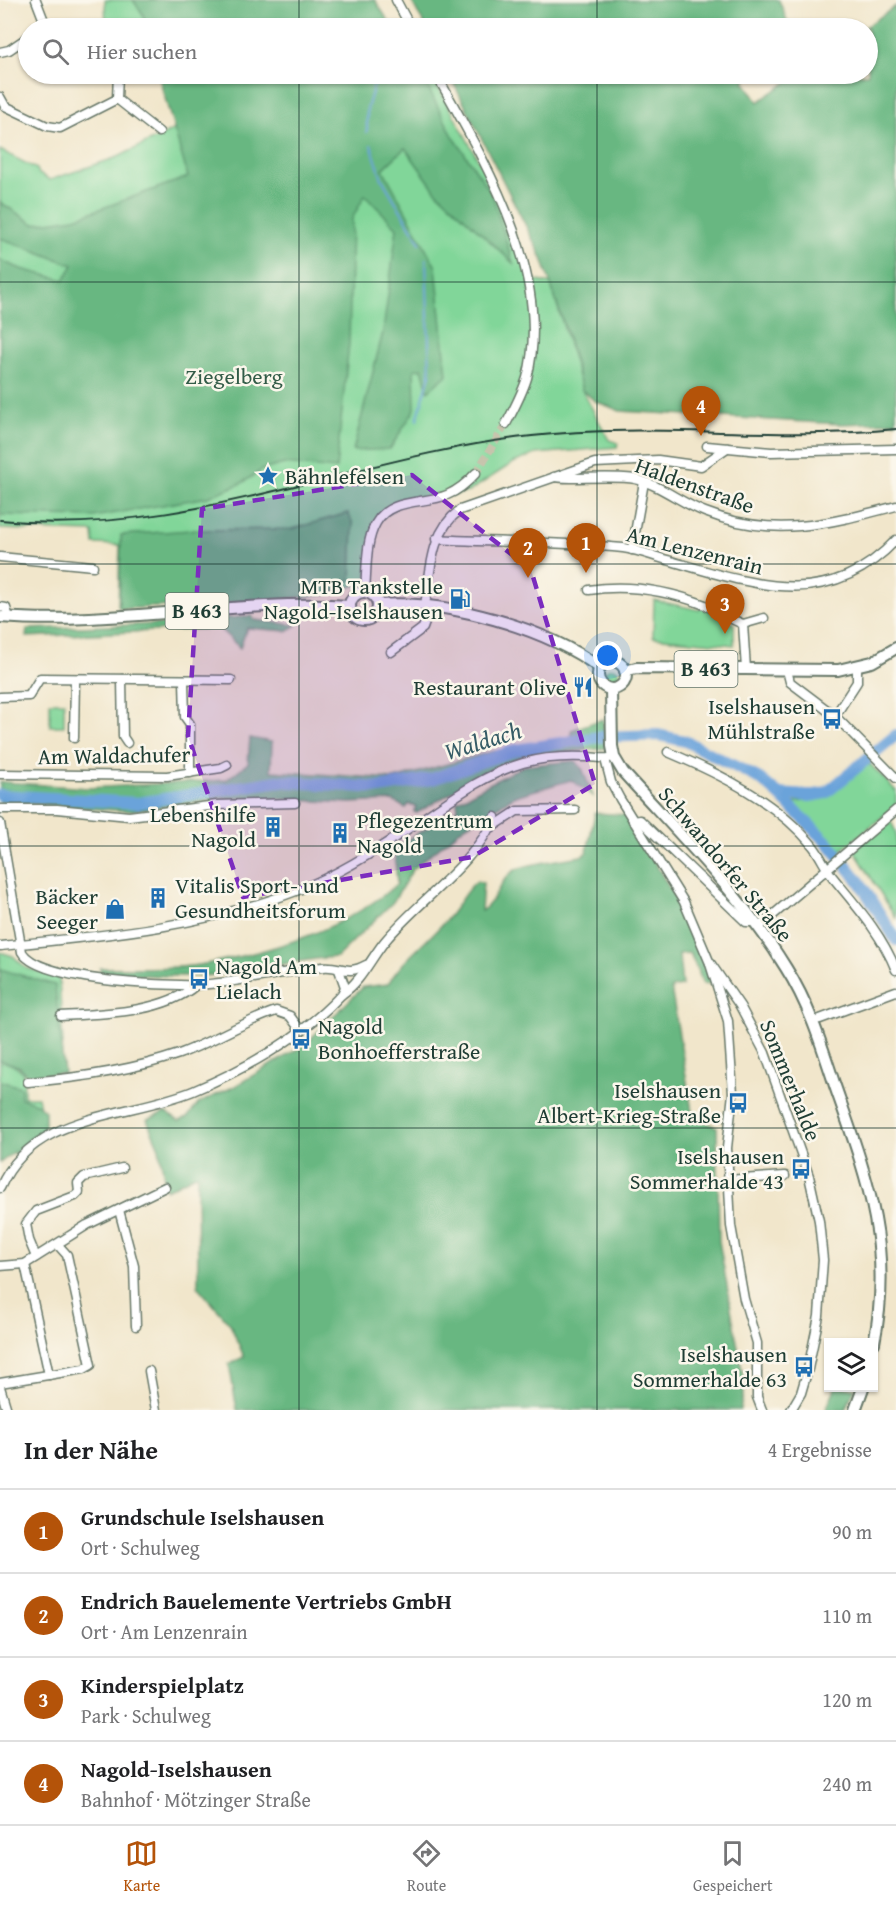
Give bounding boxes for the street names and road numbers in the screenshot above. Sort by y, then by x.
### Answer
street label: Haldenstraße [631,449,759,521]
street label: Am Lenzenrain [623,518,767,583]
road number: B 463 [166,593,228,629]
road number: B 463 [674,651,738,687]
street label: Am Waldachufer [37,738,191,772]
street label: Schwandorfer Straße [651,779,801,949]
street label: Sommerhalde [752,1015,830,1145]

